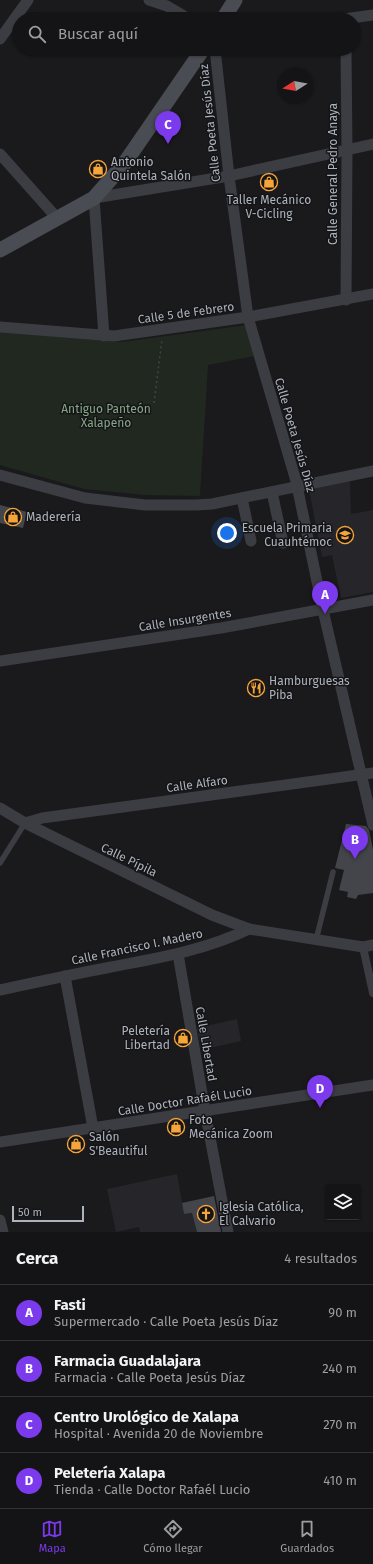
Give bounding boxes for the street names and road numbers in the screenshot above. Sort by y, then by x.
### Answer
street label: Calle Poeta Jesús Díaz [197,63,223,183]
street label: Calle General Pedro Anaya [326,103,340,245]
street label: Calle 5 de Febrero [137,299,235,327]
street label: Calle Poeta Jesús Díaz [272,376,318,494]
street label: Calle Insurgentes [138,606,233,634]
street label: Calle Alfaro [165,773,229,795]
street label: Calle Pípila [99,840,159,880]
street label: Calle Francisco I. Madero [70,926,204,968]
street label: Calle Libertad [193,1006,219,1082]
street label: Calle Doctor Rafaél Lucio [117,1084,253,1118]

